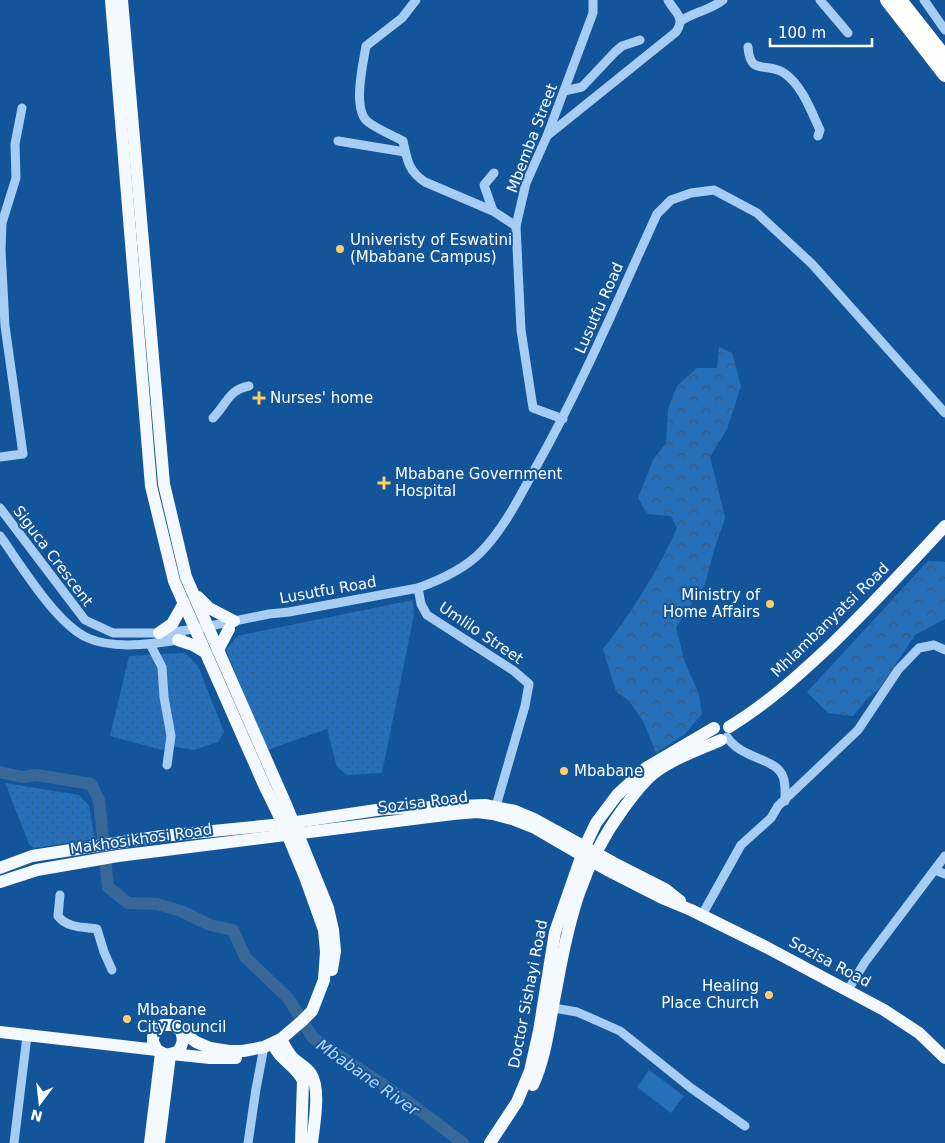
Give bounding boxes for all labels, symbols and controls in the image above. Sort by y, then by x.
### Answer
scale bar [770,15,872,47]
text: 100 m [778,24,826,42]
street label: Mbemba Street [503,81,561,195]
place label: Univeristy of Eswatini (Mbabane Campus) [350,231,512,266]
marker: Univeristy of Eswatini (Mbabane Campus) [334,243,346,255]
street label: Lusutfu Road [571,260,627,356]
place label: Nurses' home [270,389,373,407]
marker: Nurses' home [252,391,266,405]
place label: Mbabane Government Hospital [395,465,563,500]
marker: Mbabane Government Hospital [377,476,391,490]
street label: Siguca Crescent [9,502,97,610]
street label: Mhlambanyatsi Road [767,559,893,681]
street label: Lusutfu Road [278,573,378,607]
place label: Ministry of Home Affairs [663,586,761,621]
street label: Umlilo Street [435,598,527,668]
marker: Ministry of Home Affairs [764,598,776,610]
place label: Mbabane [574,762,643,780]
marker: Mbabane [558,765,570,777]
street label: Sozisa Road [377,788,469,816]
street label: Makhosikhosi Road [69,820,213,858]
street label: Doctor Sishayi Road [505,918,551,1070]
street label: Sozisa Road [786,933,874,991]
place label: Healing Place Church [661,977,759,1012]
marker: Healing Place Church [763,989,775,1001]
place label: Mbabane City Council [137,1001,226,1036]
marker: Mbabane City Council [121,1013,133,1025]
water label: Mbabane River [313,1035,424,1120]
north arrow [15,1078,65,1128]
text: N [29,1106,44,1125]

